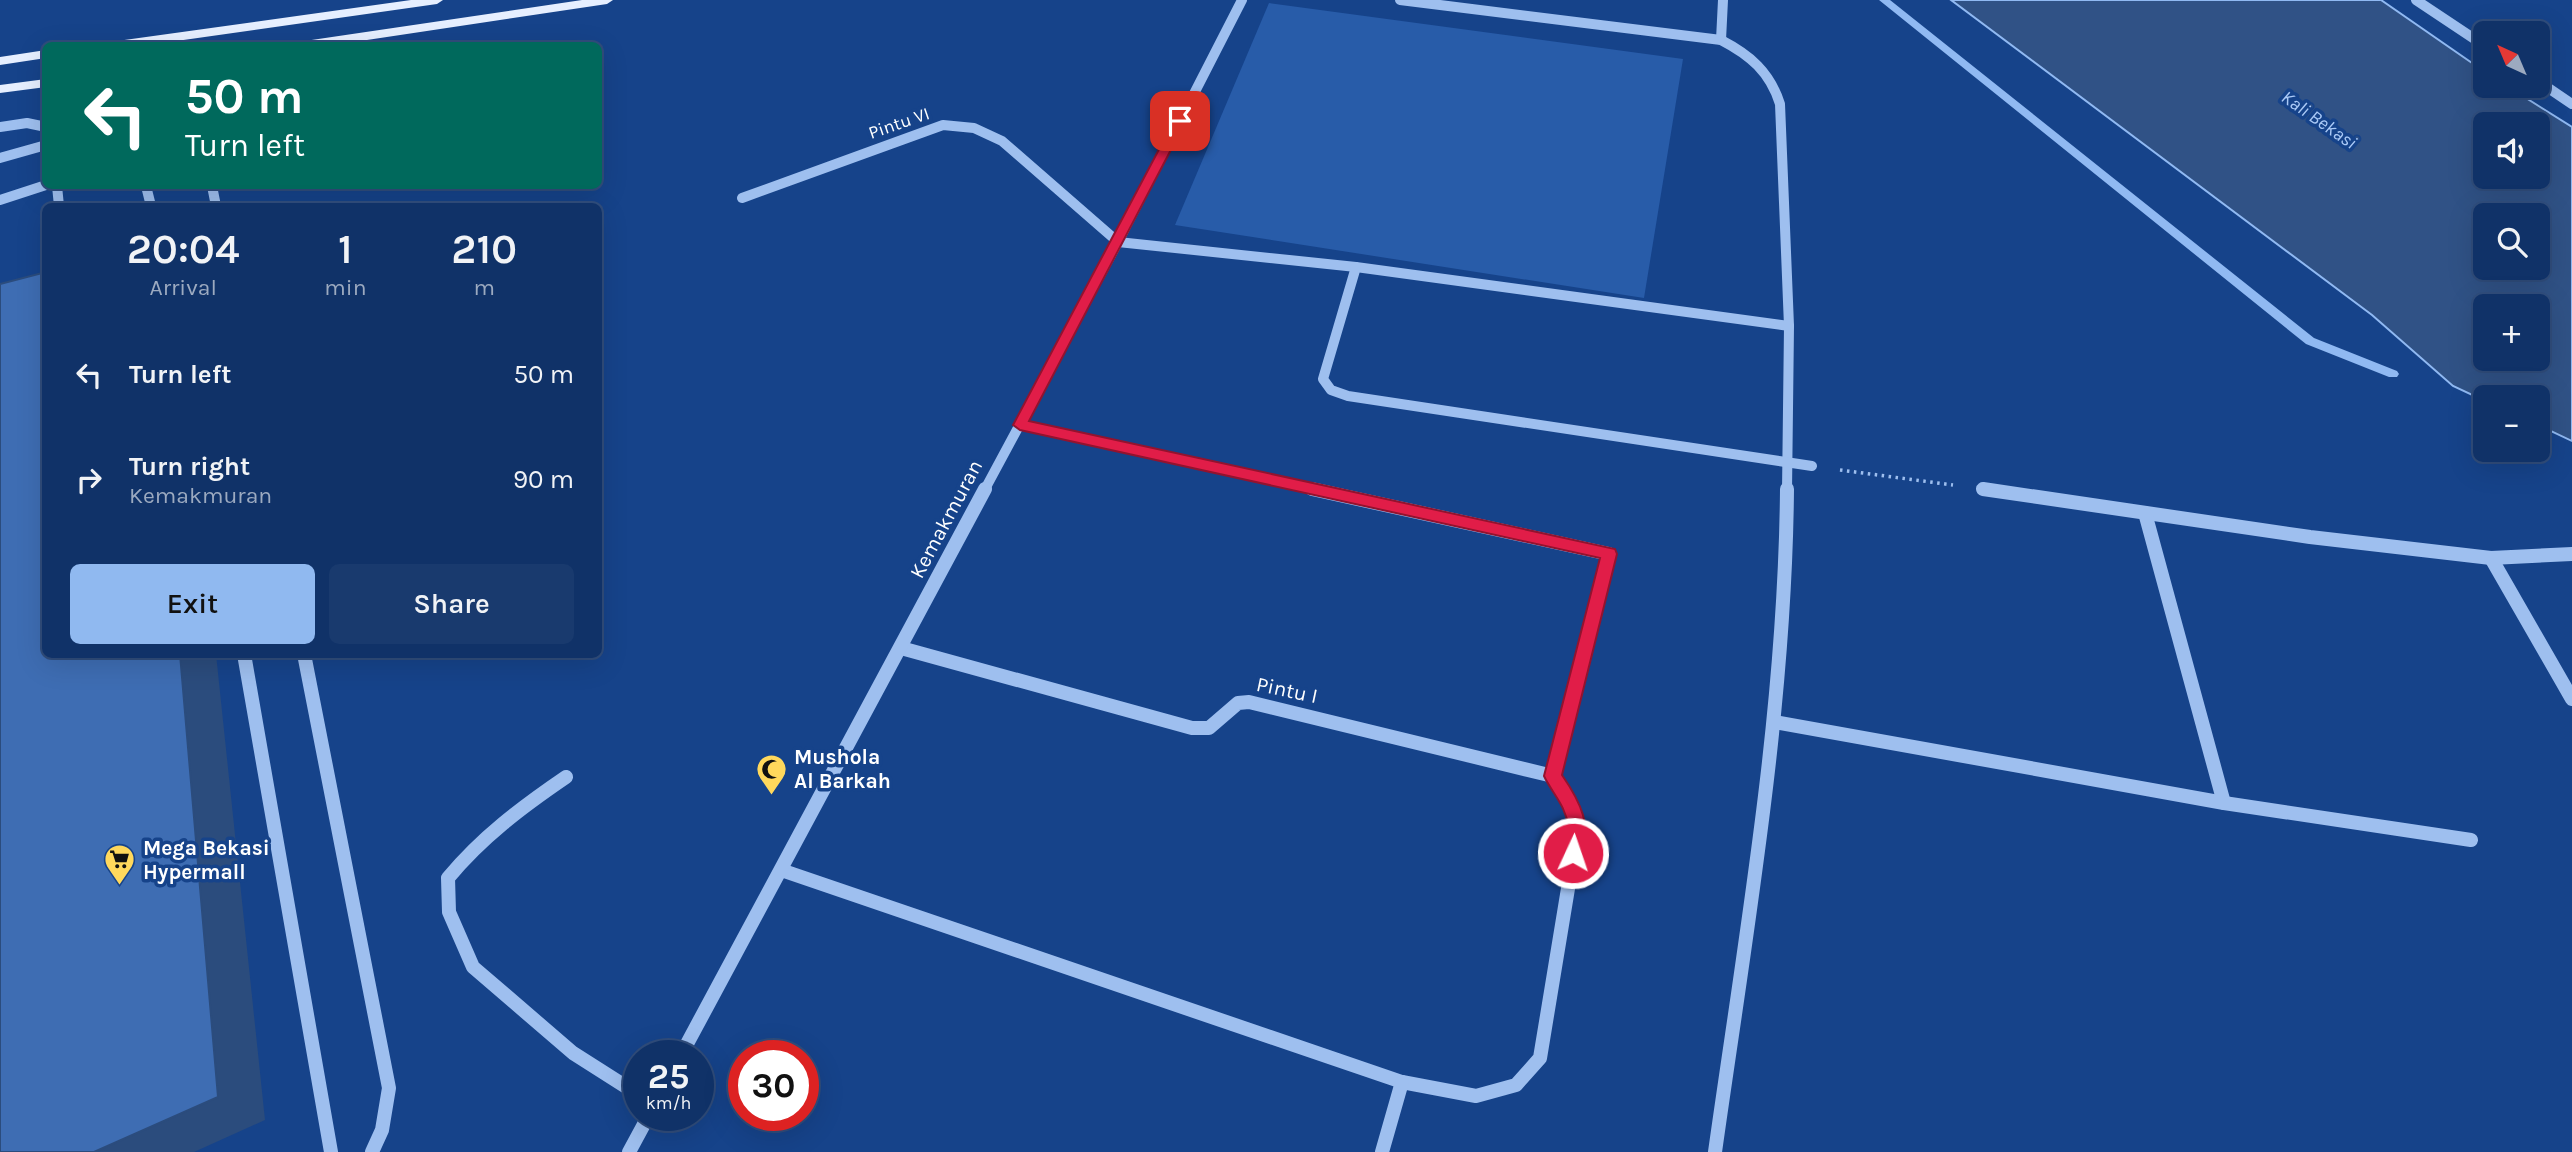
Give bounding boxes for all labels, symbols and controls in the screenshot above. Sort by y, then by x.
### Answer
north arrow [2473,21,2550,98]
map controls [2473,21,2550,462]
text: 50 m [185,68,303,125]
icon: left [70,70,161,161]
water label: Kali Bekasi [2277,86,2361,154]
pin [1150,91,1210,151]
street label: Pintu VI [865,102,933,144]
icon: arrive [1161,102,1199,140]
button: sound [2473,112,2550,189]
text: Turn left [185,127,305,164]
button: search [2473,203,2550,280]
text: 20:04 [127,224,240,274]
text: 1 [338,224,353,274]
text: 210 [451,224,517,274]
text: Arrival [149,274,217,301]
text: min [324,274,367,301]
text: m [474,274,495,301]
button: + [2473,294,2550,371]
icon: left [70,356,108,394]
text: Turn left [129,359,231,390]
text: 50 m [513,359,574,390]
button: − [2473,385,2550,462]
text: Turn right [129,451,250,482]
street label: Kemakmuran [905,456,987,582]
icon: right [70,461,108,499]
text: 90 m [513,464,574,495]
text: Kemakmuran [129,482,272,509]
button: Exit [70,564,315,644]
button: Share [329,564,574,644]
street label: Pintu I [1254,672,1320,708]
place label: Mushola Al Barkah [794,745,891,793]
mosque icon: Mushola Al Barkah [754,752,788,796]
position arrow [1536,816,1610,890]
place label: Mega Bekasi Hypermall [143,836,270,884]
supermarket icon: Mega Bekasi Hypermall [103,843,137,887]
speed limit sign: 30 [728,1040,819,1131]
text: 25 [648,1056,689,1097]
text: km/h [646,1092,691,1114]

